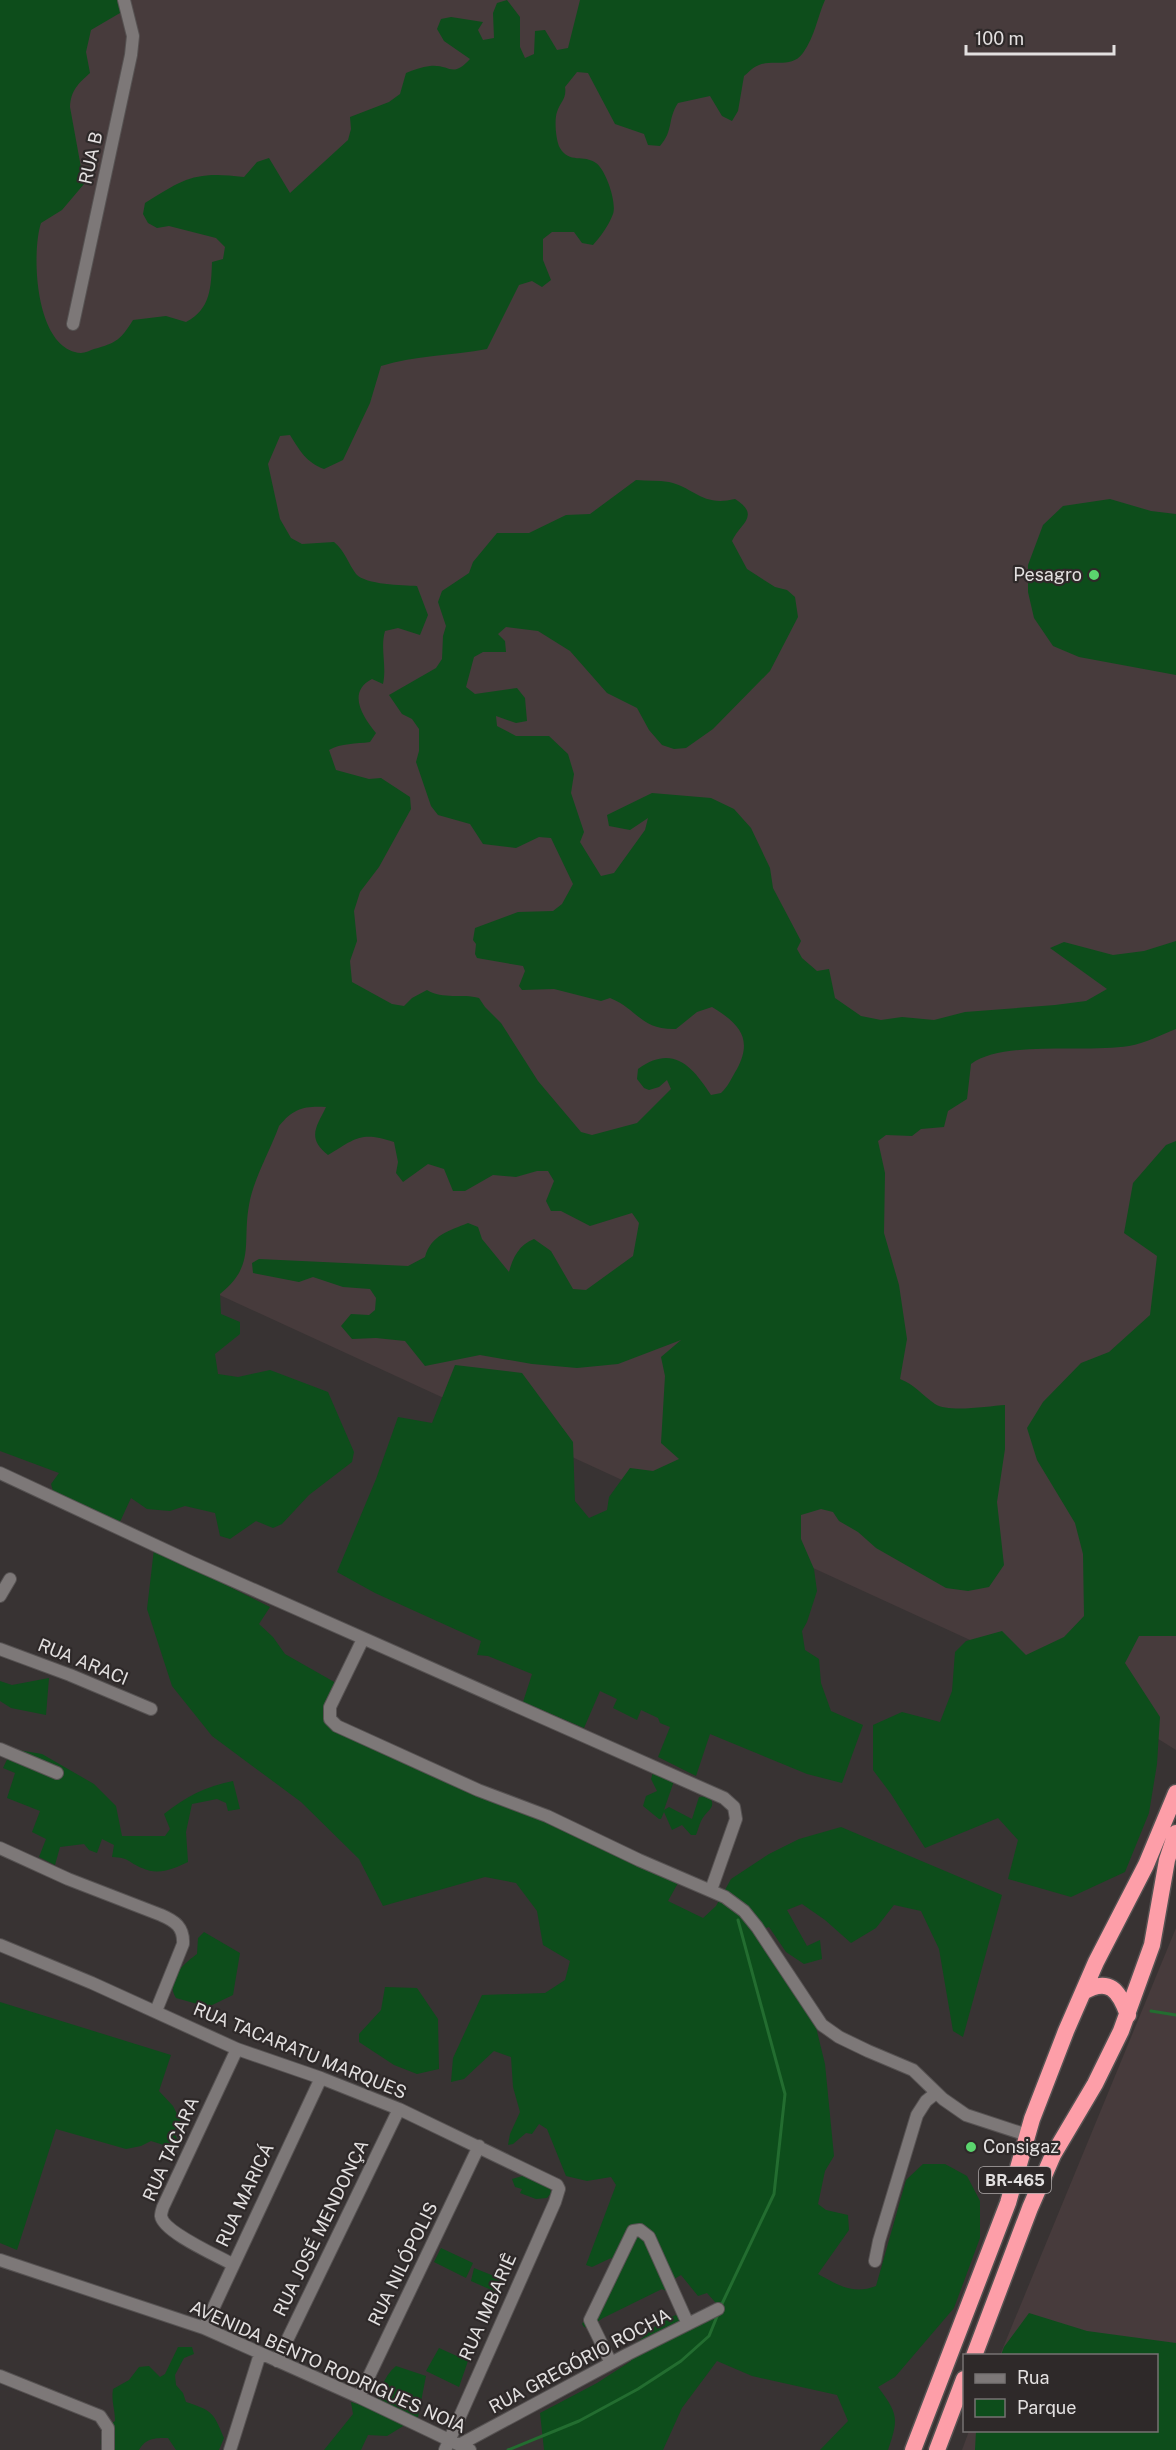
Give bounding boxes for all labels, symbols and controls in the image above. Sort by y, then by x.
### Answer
scale bar [966,18,1114,56]
text: 100 m [975,28,1024,49]
street label: RUA B [74,130,107,186]
place label: Pesagro [1013,564,1082,585]
marker: Pesagro [1087,568,1101,582]
street label: RUA ARACI [35,1634,131,1689]
street label: RUA TACARATU MARQUES [191,1998,410,2103]
street label: RUA TACARA [138,2093,203,2204]
street label: RUA JOSÉ MENDONÇA [268,2136,373,2319]
place label: Consigaz [983,2136,1059,2157]
street label: RUA MARICÁ [210,2139,278,2250]
marker: Consigaz [964,2140,978,2154]
road number: BR-465 [979,2167,1051,2193]
street label: RUA NILÓPOLIS [363,2198,442,2329]
street label: RUA IMBARIÊ [455,2250,521,2364]
street label: AVENIDA BENTO RODRIGUES NOIA [187,2296,470,2437]
street label: RUA GREGÓRIO ROCHA [485,2303,674,2417]
legend [963,2354,1158,2432]
text: Rua [1017,2367,1049,2388]
text: Parque [1017,2397,1077,2418]

